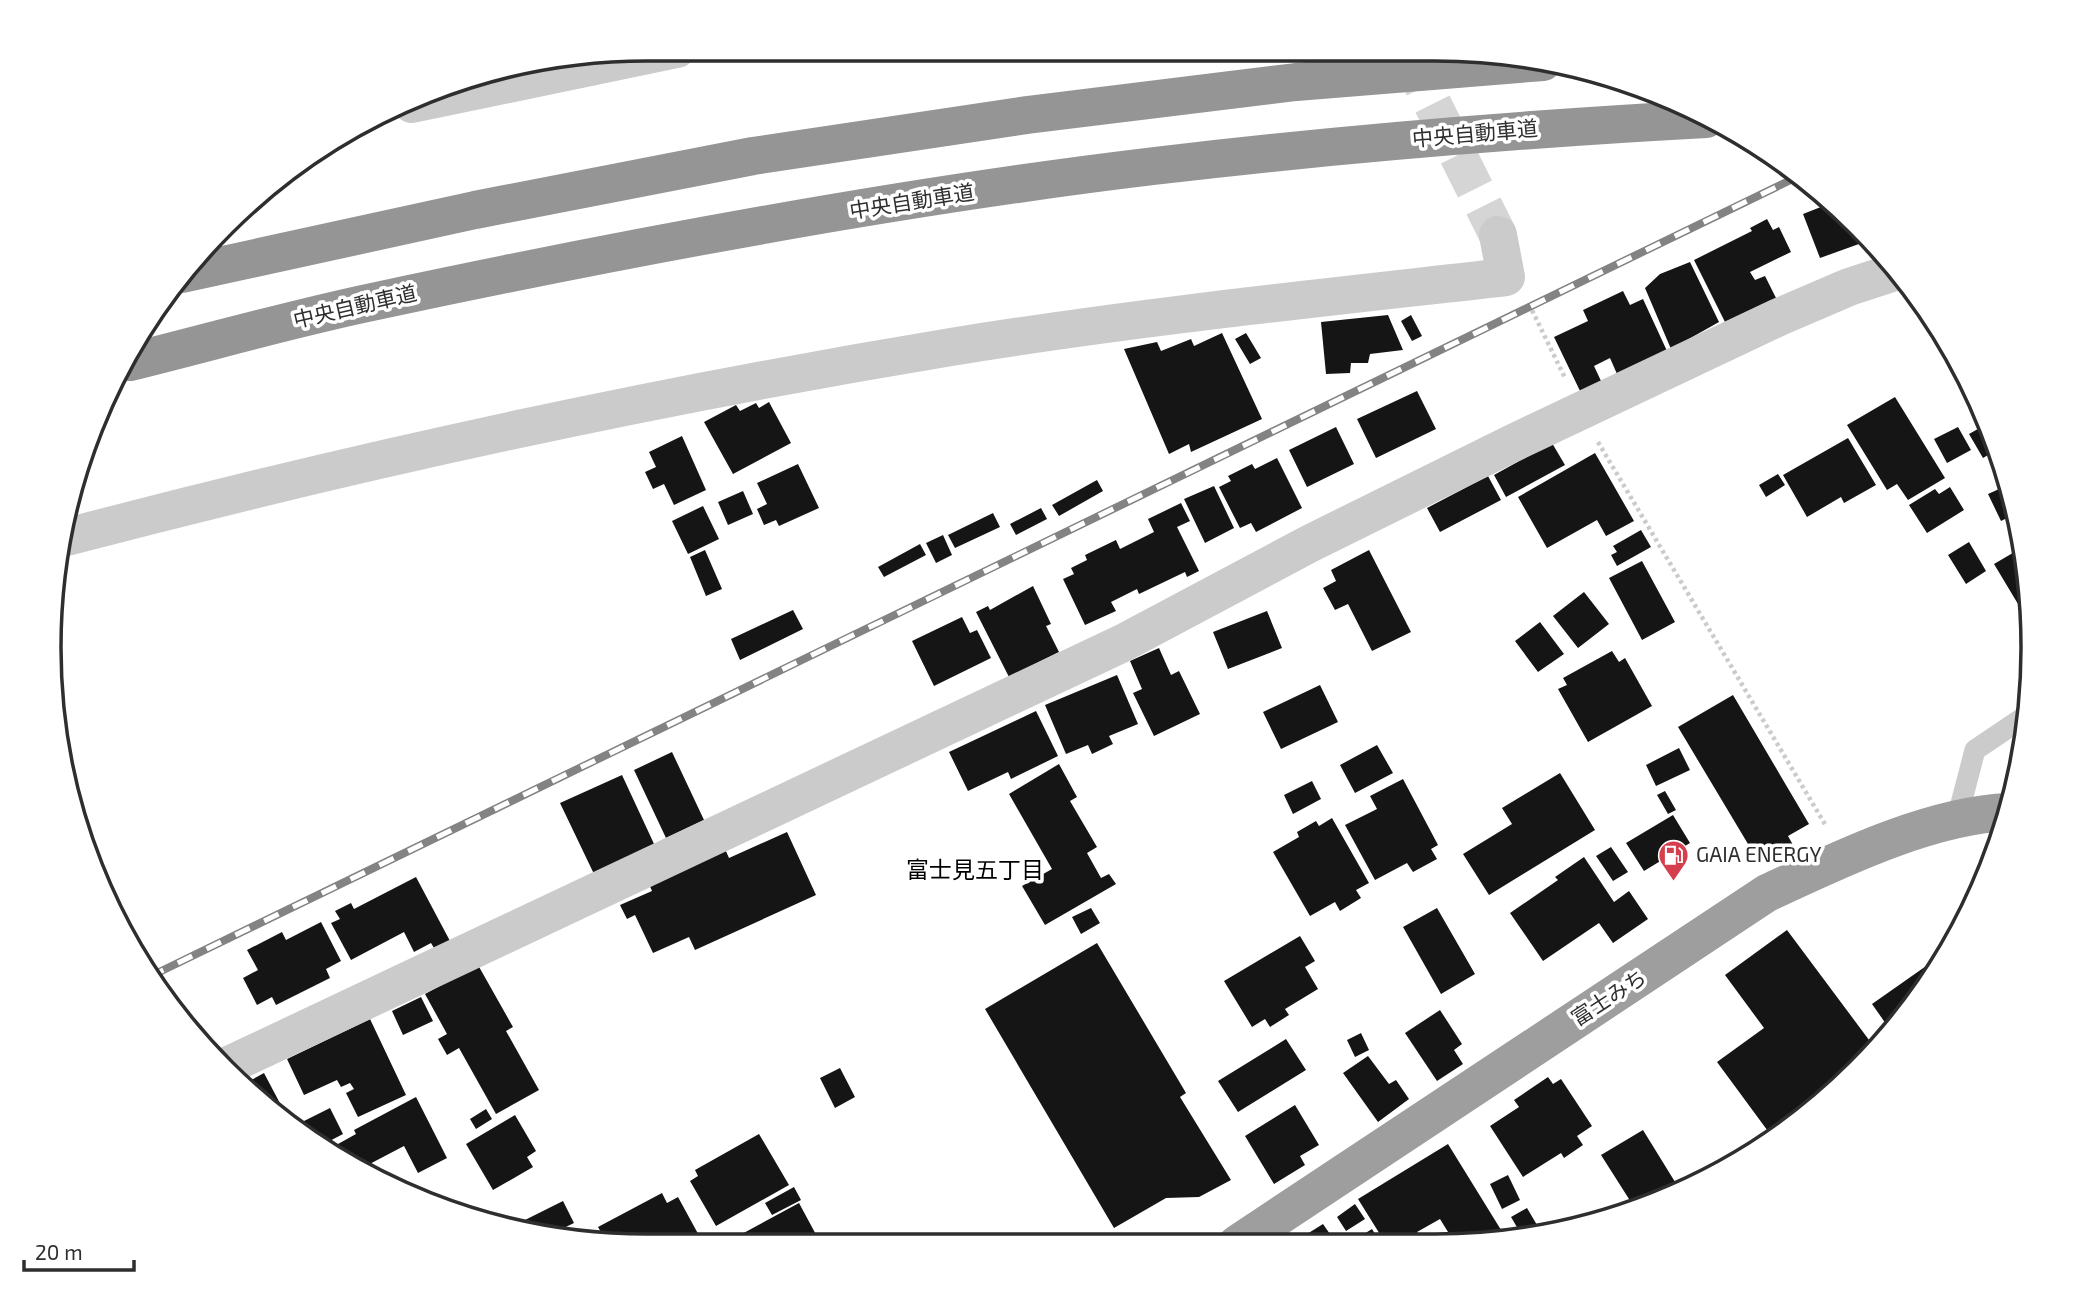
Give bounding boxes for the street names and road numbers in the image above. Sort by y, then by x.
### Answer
street label: 中央自動車道 [1411,115,1539,150]
street label: 中央自動車道 [848,178,976,223]
street label: 中央自動車道 [290,279,419,332]
street label: 富士みち [1566,963,1650,1030]

